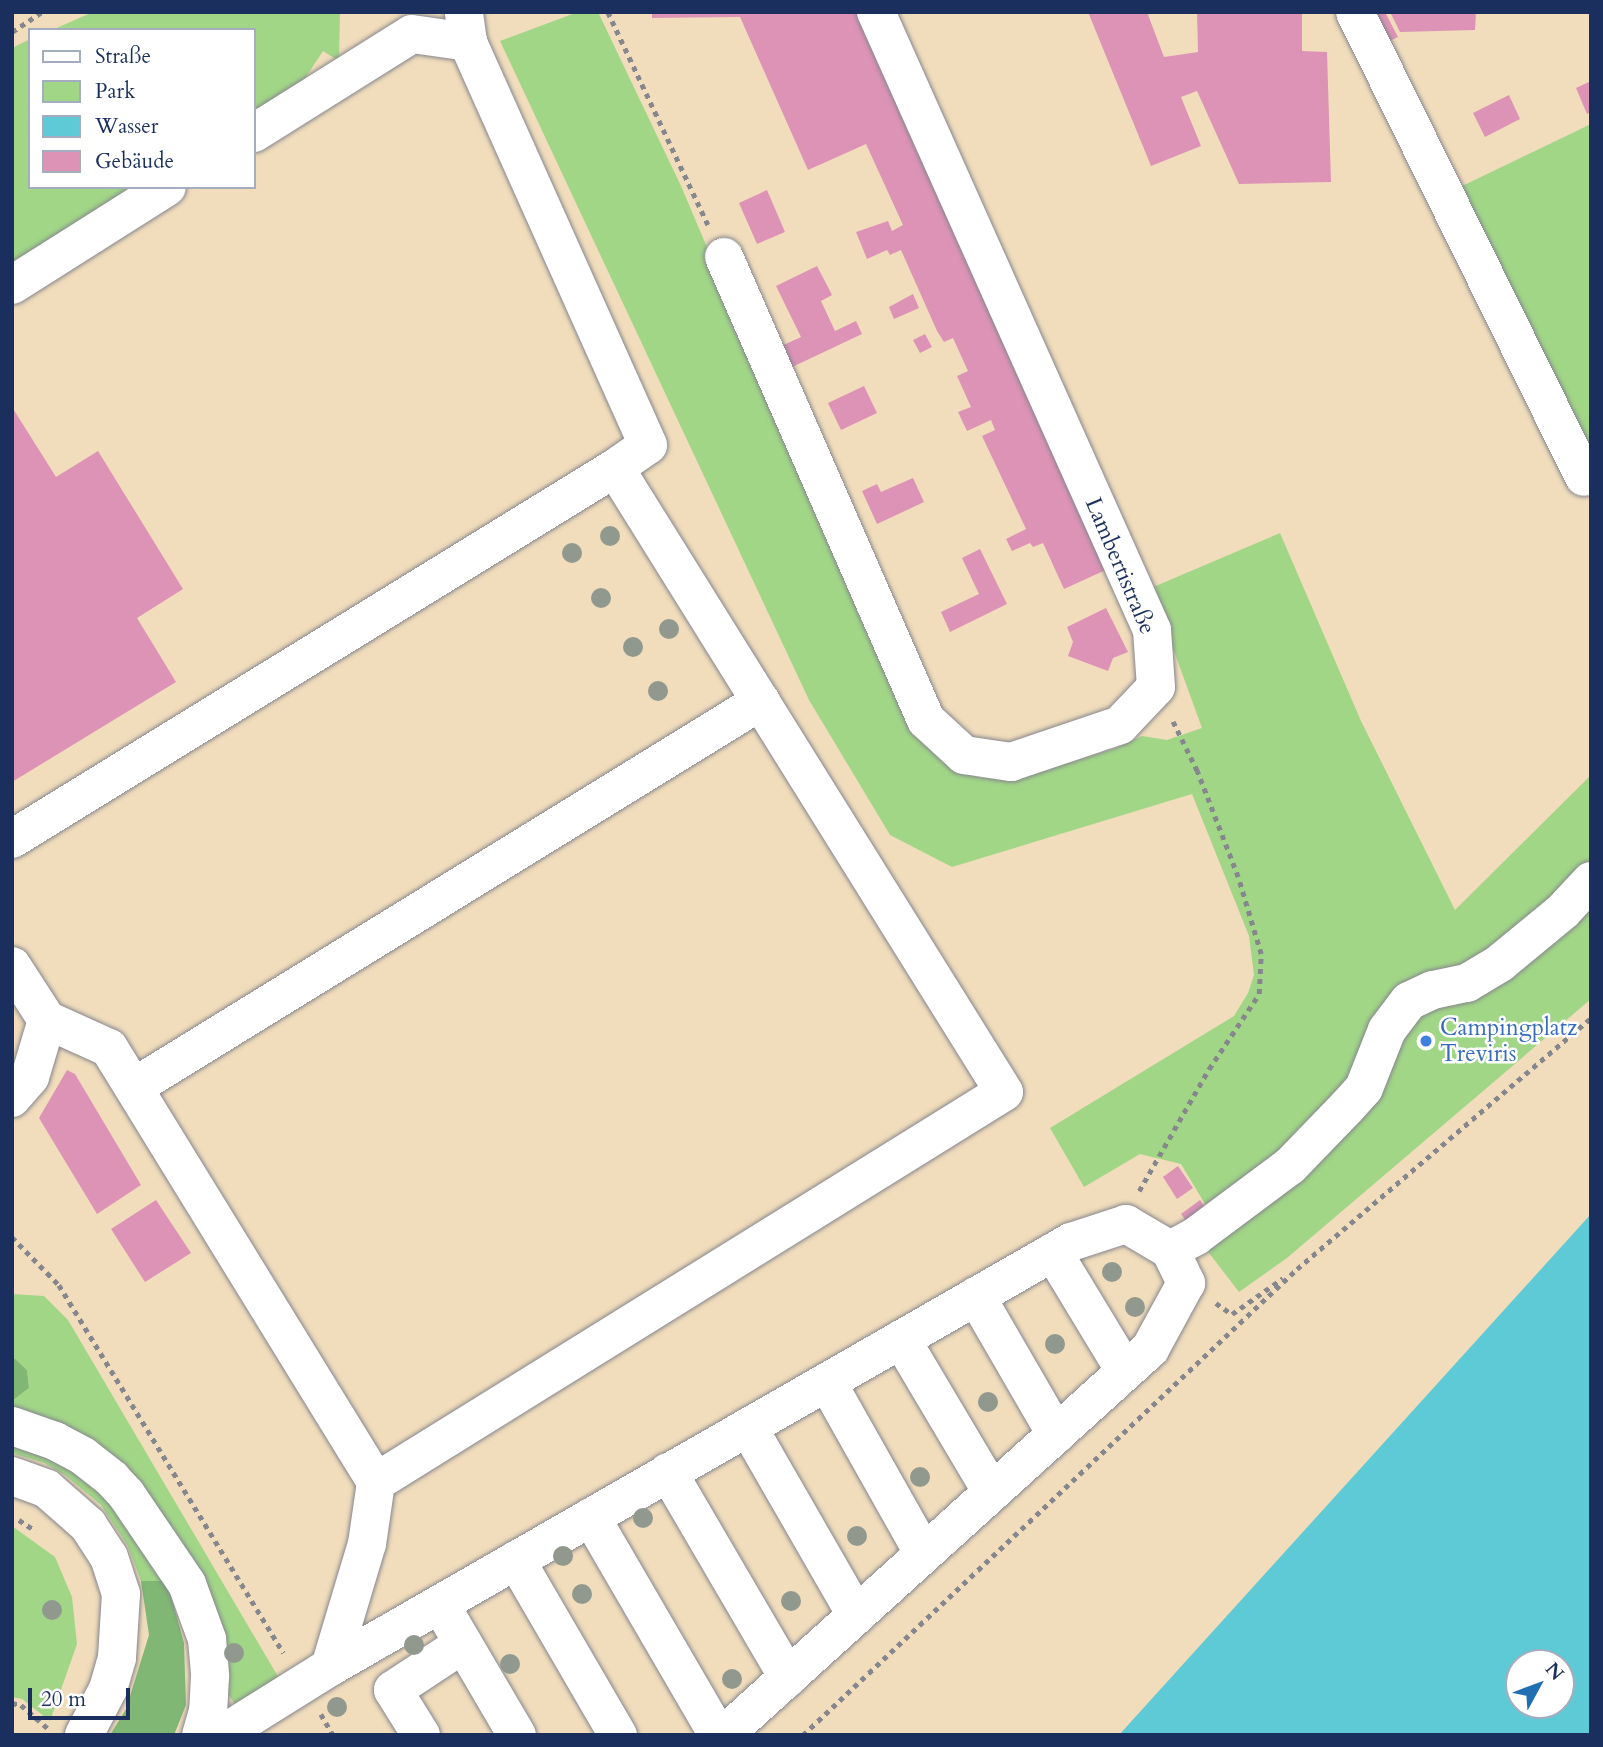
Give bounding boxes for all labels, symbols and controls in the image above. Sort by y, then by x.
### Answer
legend [28,28,256,189]
text: Straße [95,42,151,71]
text: Park [95,77,135,106]
text: Wasser [95,112,159,141]
text: Gebäude [95,147,174,176]
street label: Lambertistraße [1079,494,1161,638]
place label: Campingplatz Treviris [1440,1014,1577,1068]
marker: Campingplatz Treviris [1418,1033,1434,1049]
north arrow [1505,1649,1575,1719]
text: N [1539,1657,1570,1686]
scale bar [32,1674,133,1718]
text: 20 m [41,1685,86,1714]

